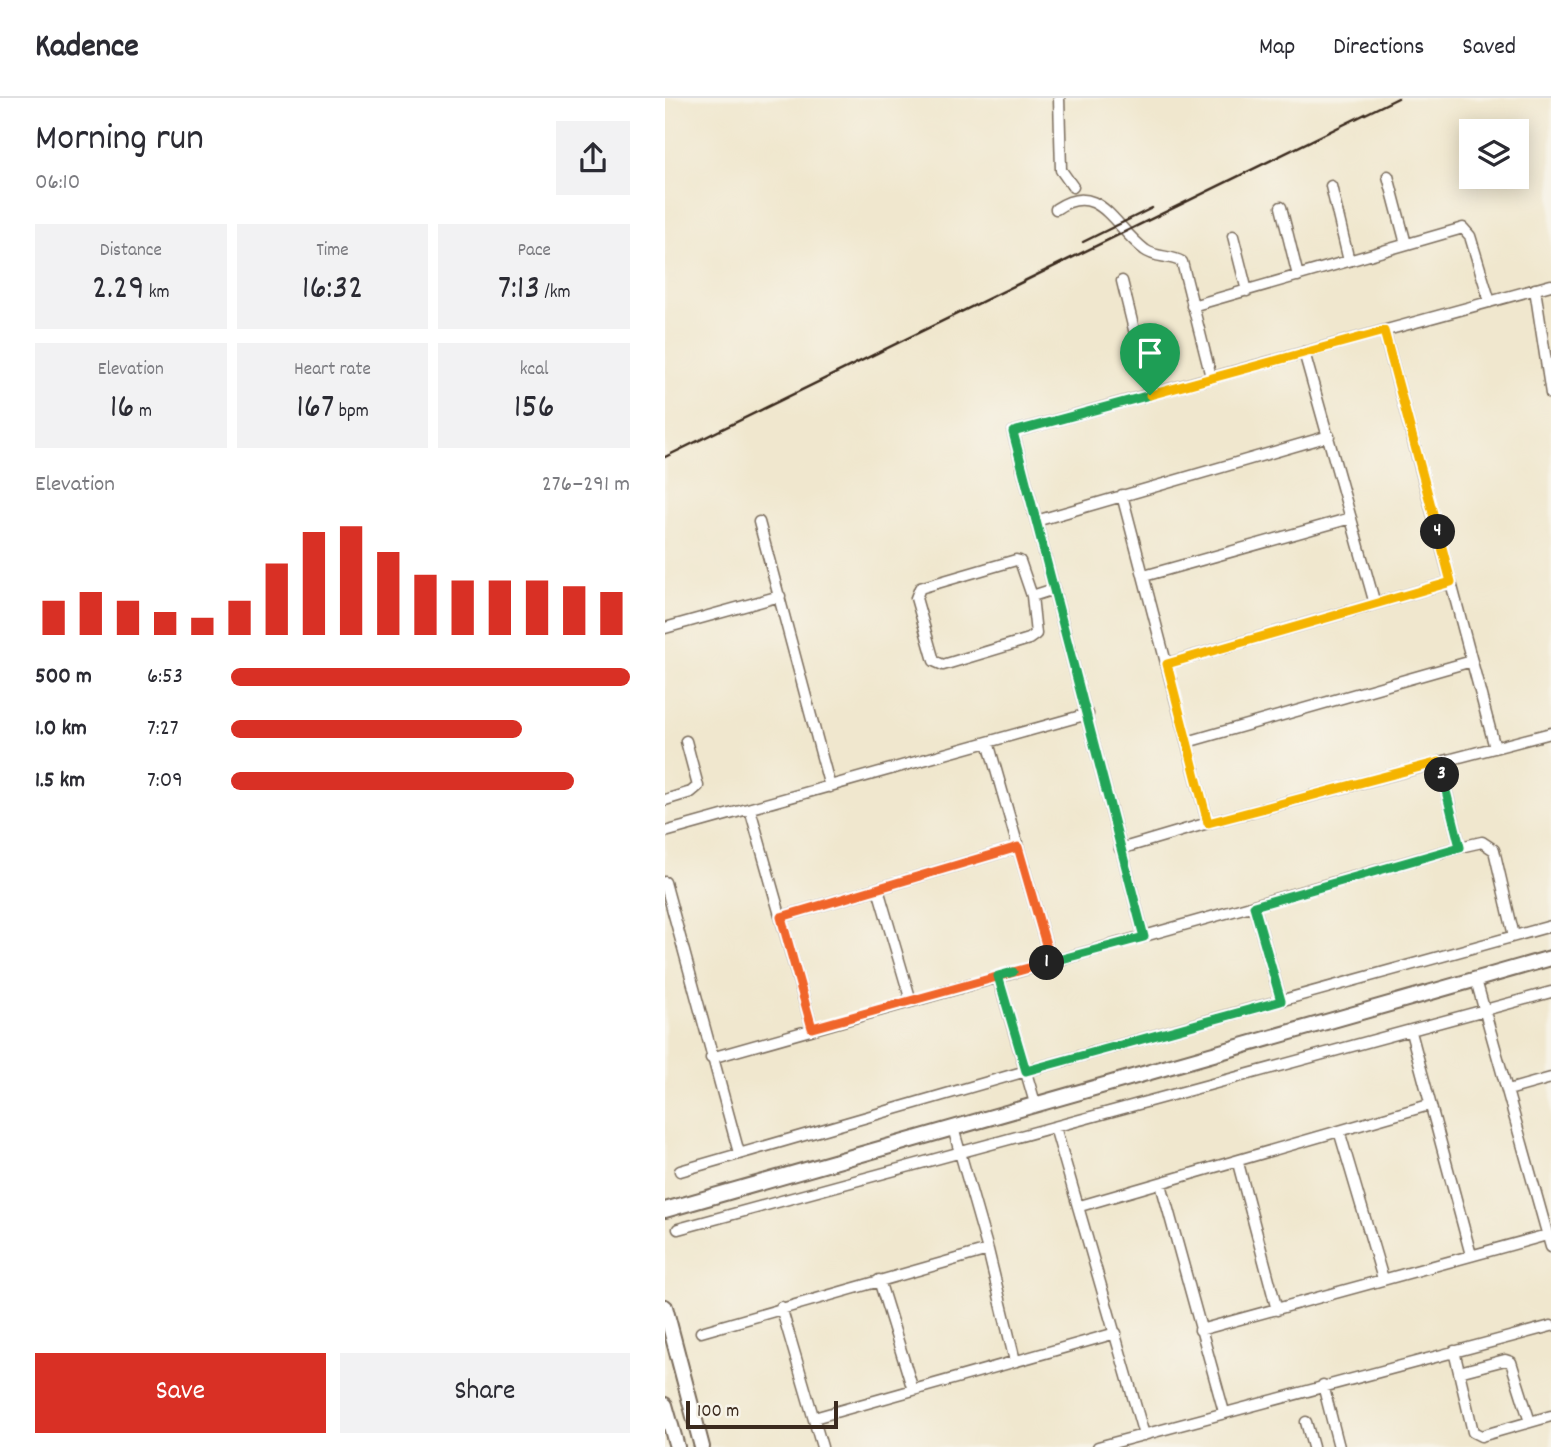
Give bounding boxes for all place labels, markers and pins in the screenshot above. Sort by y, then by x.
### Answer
pin [1120,323,1180,395]
pin: 4 [1421,514,1455,550]
pin: 3 [1425,758,1459,792]
pin: 1 [1029,946,1065,980]

